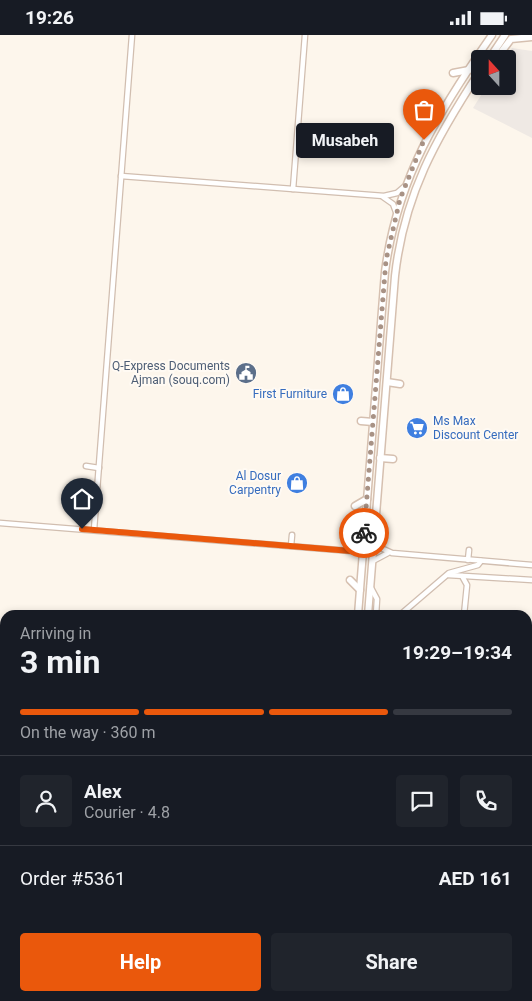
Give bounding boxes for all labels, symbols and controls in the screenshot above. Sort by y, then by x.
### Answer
text: 19:26 [25,6,74,29]
north arrow [471,50,516,95]
map controls [471,50,516,95]
pin [403,89,445,140]
icon: bag [410,96,438,124]
callout: Musabeh [296,123,394,157]
text: Musabeh [312,131,378,150]
place label: Q-Express Documents Ajman (souq.com) [112,359,230,387]
public building icon: Q-Express Documents Ajman (souq.com) [234,361,258,385]
shop icon: First Furniture [331,382,355,406]
place label: First Furniture [253,387,327,401]
place label: Ms Max Discount Center [433,414,518,442]
supermarket icon: Ms Max Discount Center [405,416,429,440]
place label: Al Dosur Carpentry [229,469,281,497]
shop icon: Al Dosur Carpentry [285,471,309,495]
pin [61,478,103,529]
icon: home [68,485,96,513]
courier [339,508,389,558]
icon: bike [350,519,378,547]
text: Arriving in [20,624,91,643]
text: 19:29–19:34 [402,641,512,664]
text: 3 min [20,643,100,681]
text: On the way · 360 m [20,723,156,742]
button: person [20,775,72,827]
button: chat [396,775,448,827]
button: phone [460,775,512,827]
text: Alex [84,780,122,803]
text: Courier · 4.8 [84,803,170,822]
text: Order #5361 [20,867,126,890]
text: AED 161 [439,867,512,890]
button: Help [20,933,261,991]
button: Share [271,933,512,991]

